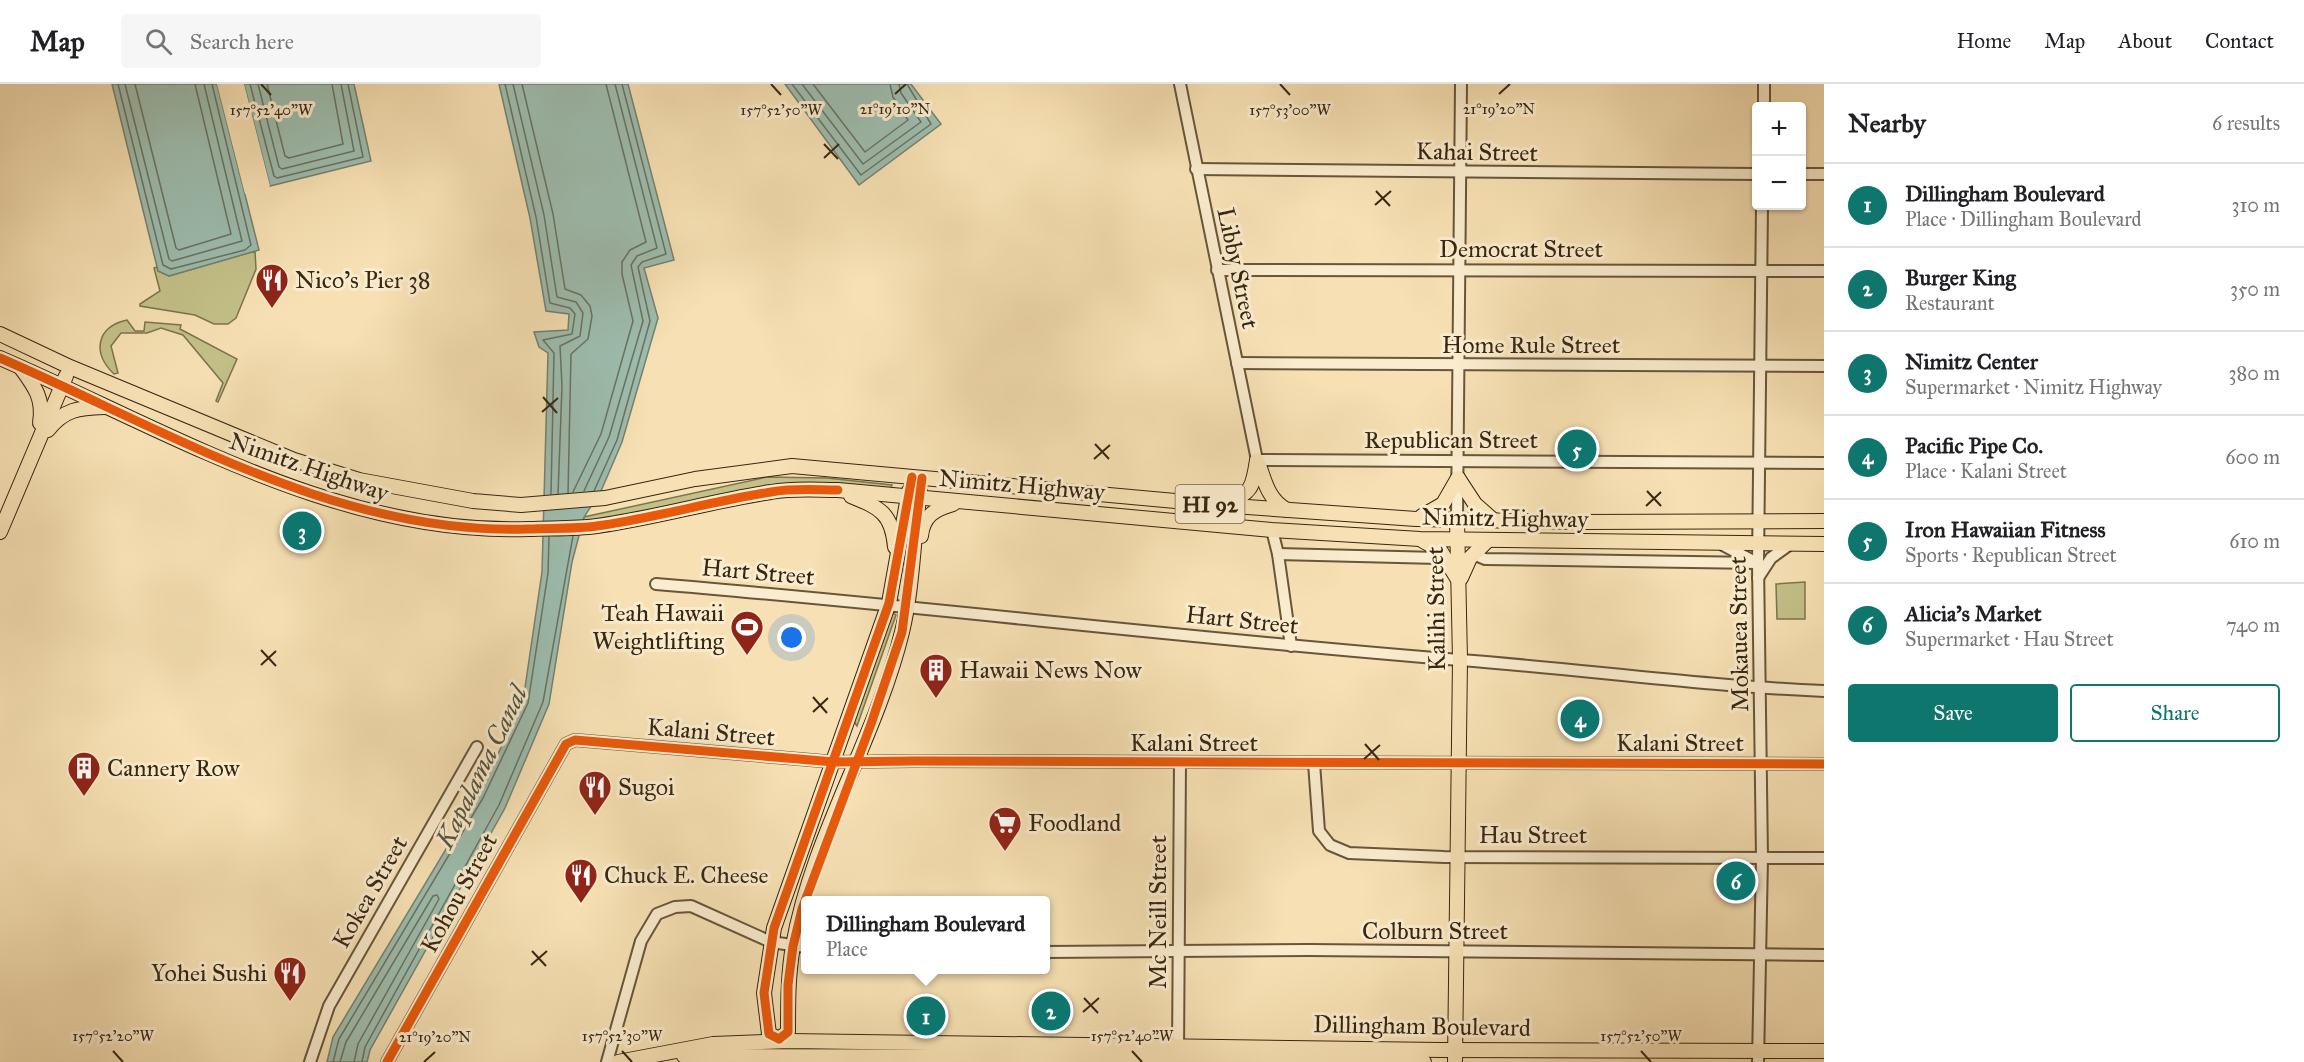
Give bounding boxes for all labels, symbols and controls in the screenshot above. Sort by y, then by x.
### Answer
search box [121,14,541,68]
text: Map [30,24,85,59]
icon: search [142,25,175,58]
text: Search here [190,28,294,55]
text: Home [1956,28,2011,54]
text: Map [2044,28,2085,54]
text: About [2118,28,2172,54]
text: Contact [2205,28,2274,54]
text: 21°19'10"N [860,100,931,118]
text: 21°19'20"N [1463,100,1535,118]
text: 157°52'40"W [230,101,313,119]
text: 157°52'50"W [740,101,822,119]
text: 157°53'00"W [1249,101,1332,119]
map controls [1752,102,1806,210]
button: + [1752,102,1806,156]
text: Nearby [1848,107,1926,139]
text: 6 results [2212,111,2280,135]
street label: Kahai Street [1416,136,1539,168]
button: − [1752,156,1806,210]
text: Dillingham Boulevard [1905,180,2105,207]
text: 1 [1864,193,1871,217]
text: 310 m [2231,193,2280,217]
street label: Libby Street [1211,205,1266,332]
text: Place · Dillingham Boulevard [1905,207,2142,231]
street label: Democrat Street [1439,234,1603,264]
restaurant icon: Nico’s Pier 38 [254,262,290,309]
text: Burger King [1905,264,2016,291]
place label: Nico’s Pier 38 [295,265,431,295]
text: 2 [1863,277,1872,301]
text: 350 m [2230,277,2280,301]
text: Restaurant [1905,291,1995,315]
street label: Home Rule Street [1442,330,1621,360]
text: Nimitz Center [1905,348,2038,375]
text: 3 [1864,361,1872,385]
text: 380 m [2229,361,2280,385]
text: Supermarket · Nimitz Highway [1905,375,2162,399]
street label: Republican Street [1364,425,1539,455]
street label: Nimitz Highway [225,426,393,509]
pin: 5 [1558,426,1596,472]
text: Pacific Pipe Co. [1905,432,2043,459]
text: 4 [1862,445,1873,469]
text: 600 m [2225,445,2280,469]
text: Place · Kalani Street [1905,459,2067,483]
street label: Nimitz Highway [938,463,1107,507]
road number: HI 92 [1176,485,1244,523]
street label: Nimitz Highway [1421,502,1589,534]
pin: 3 [282,508,322,554]
text: Iron Hawaiian Fitness [1905,516,2106,543]
text: 5 [1863,529,1872,553]
text: 610 m [2229,529,2280,553]
text: Sports · Republican Street [1905,543,2117,567]
street label: Kalihi Street [1420,546,1452,672]
street label: Hart Street [700,552,816,592]
street label: Mokauea Street [1723,555,1755,712]
place label: Teah Hawaii Weightlifting [592,598,725,656]
street label: Hart Street [1184,599,1300,641]
text: Alicia's Market [1905,600,2041,627]
sports icon: Teah Hawaii Weightlifting [729,609,765,656]
text: 6 [1862,613,1873,637]
text: 740 m [2226,613,2280,637]
your location [777,623,806,652]
text: Supermarket · Hau Street [1905,627,2114,651]
building icon: Hawaii News Now [918,652,954,699]
place label: Hawaii News Now [959,655,1143,685]
water label: Kapalama Canal [427,679,536,856]
button: Save [1848,684,2058,742]
button: Share [2070,684,2280,742]
pin: 4 [1560,696,1600,742]
street label: Kalani Street [646,711,777,753]
street label: Kalani Street [1130,728,1259,758]
street label: Kalani Street [1616,728,1745,758]
building icon: Cannery Row [66,750,102,797]
place label: Cannery Row [107,753,241,783]
restaurant icon: Sugoi [577,769,613,816]
place label: Sugoi [618,772,675,802]
supermarket icon: Foodland [987,805,1023,852]
place label: Foodland [1028,808,1121,838]
street label: Hau Street [1479,820,1588,850]
street label: Kohou Street [414,828,504,958]
street label: Kokea Street [326,830,414,953]
street label: Mc Neill Street [1143,834,1173,989]
restaurant icon: Chuck E. Cheese [563,857,599,904]
pin: 6 [1716,858,1756,904]
place label: Chuck E. Cheese [604,860,769,890]
popup [801,896,1050,974]
text: Dillingham Boulevard [826,910,1025,937]
street label: Colburn Street [1362,916,1509,946]
text: Place [826,937,868,961]
restaurant icon: Yohei Sushi [272,955,308,1002]
place label: Yohei Sushi [151,958,267,988]
pin: 2 [1032,988,1070,1034]
pin: 1 [906,994,946,1038]
street label: Dillingham Boulevard [1313,1009,1531,1043]
text: 157°52'20"W [72,1027,155,1045]
text: 157°52'30"W [582,1027,663,1045]
text: 157°52'40"W [1091,1027,1174,1045]
text: 157°52'50"W [1600,1027,1682,1045]
text: 21°19'20"N [399,1028,471,1046]

